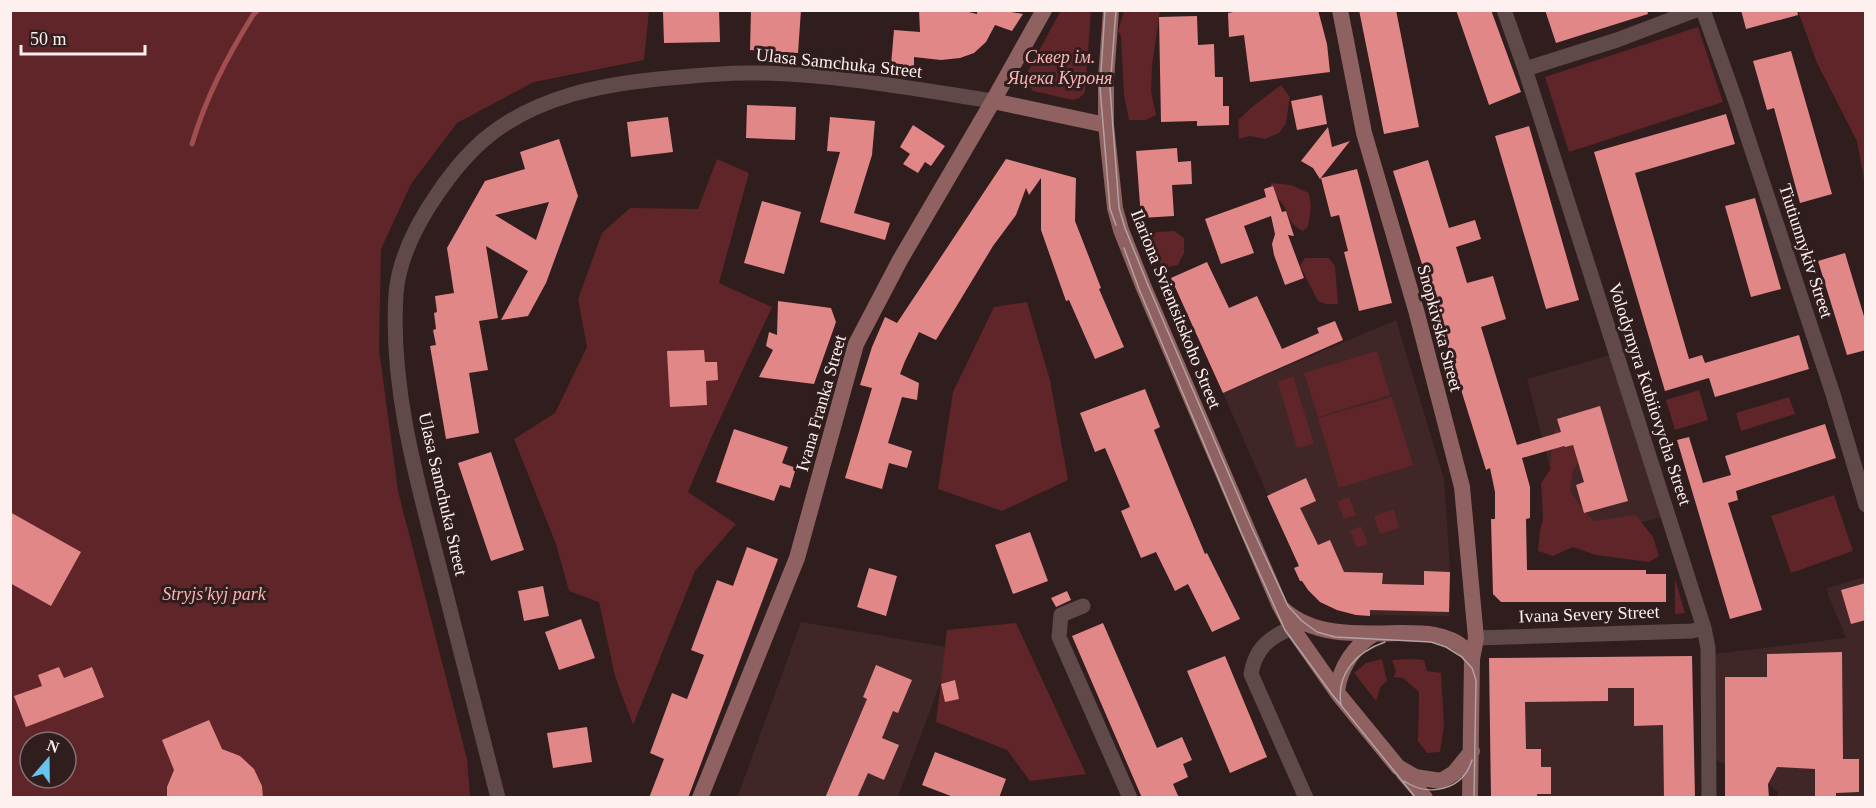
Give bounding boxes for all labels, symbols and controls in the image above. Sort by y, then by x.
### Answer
scale bar [21,18,146,56]
text: 50 m [30,29,67,49]
street label: Ulasa Samchuka Street [755,44,923,82]
park label: Сквер ім. Яцека Куроня [1007,47,1112,88]
street label: Tiutiunnykiv Street [1775,181,1837,321]
street label: Ilariona Svientsitskoho Street [1127,207,1225,411]
street label: Snopkivska Street [1413,262,1467,394]
street label: Volodymyra Kubiiovycha Street [1605,280,1695,508]
street label: Ivana Franka Street [792,332,850,474]
street label: Ulasa Samchuka Street [414,410,472,578]
park label: Stryjs'kyj park [162,584,267,604]
street label: Ivana Severy Street [1518,602,1660,626]
north arrow [18,730,78,790]
text: N [45,736,62,756]

